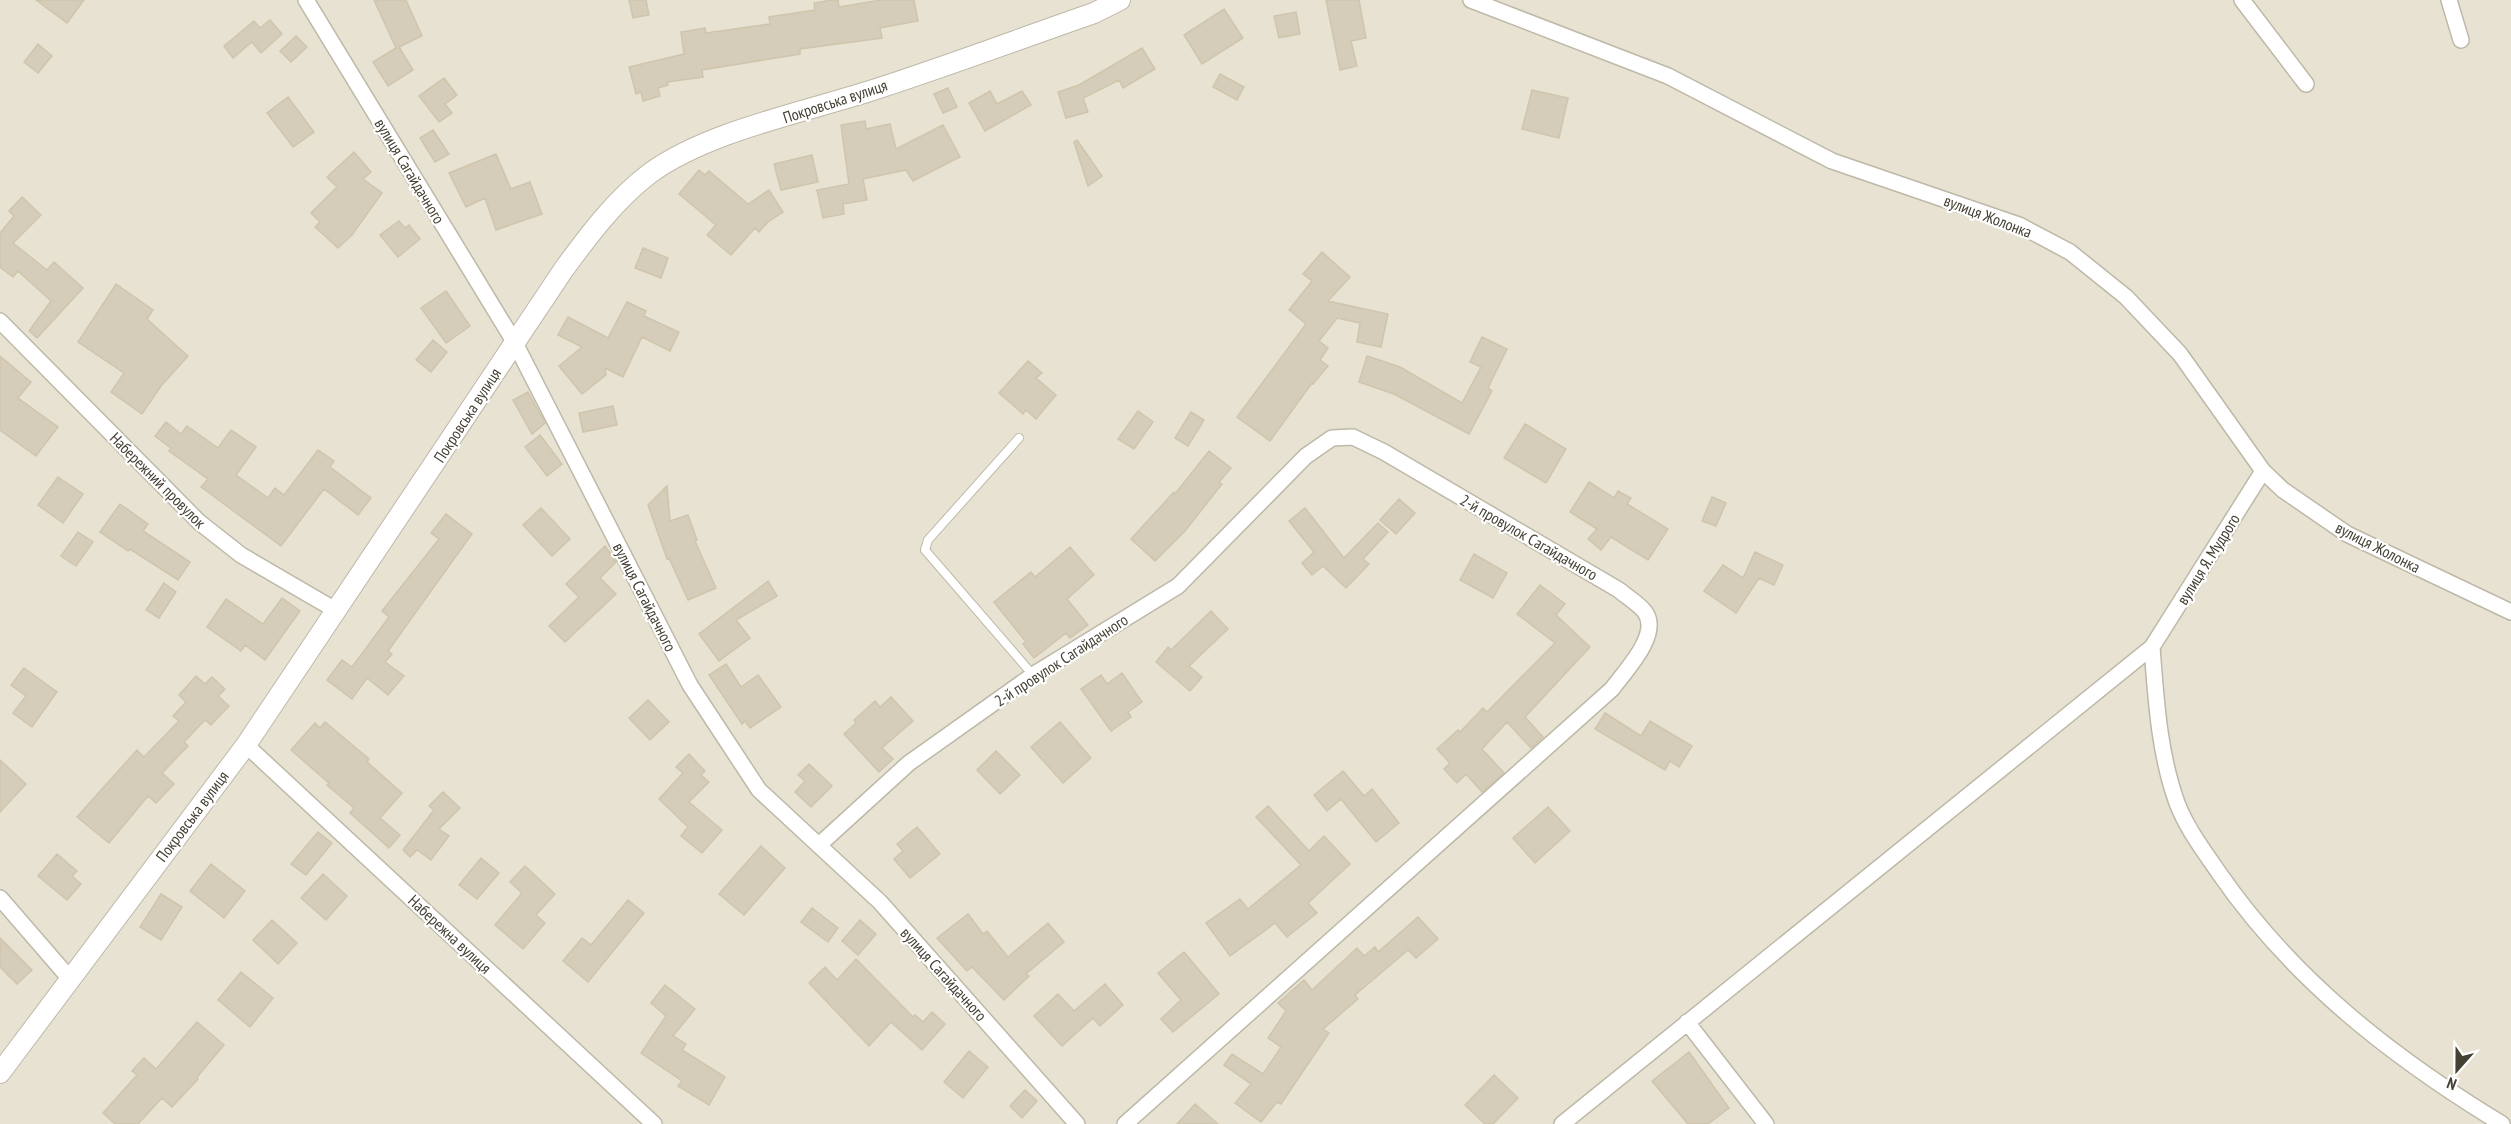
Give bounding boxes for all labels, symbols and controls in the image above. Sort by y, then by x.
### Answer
street label: Покровська вулиця [780,75,890,127]
street label: вулиця Сагайдачного [371,115,449,227]
street label: вулиця Жолонка [1941,190,2035,242]
street label: Покровська вулиця [429,364,505,466]
street label: Набережний провулок [106,428,211,533]
street label: 2-й провулок Сагайдачного [1457,490,1601,585]
street label: вулиця Я. Мудрого [2172,510,2244,608]
street label: вулиця Жолонка [2332,517,2424,577]
street label: вулиця Сагайдачного [609,539,681,655]
street label: 2-й провулок Сагайдачного [990,609,1132,711]
street label: Покровська вулиця [151,767,233,865]
street label: Набережна вулиця [404,890,496,978]
street label: вулиця Сагайдачного [897,923,991,1025]
north arrow [2427,1040,2487,1100]
text: N [2444,1073,2459,1095]

